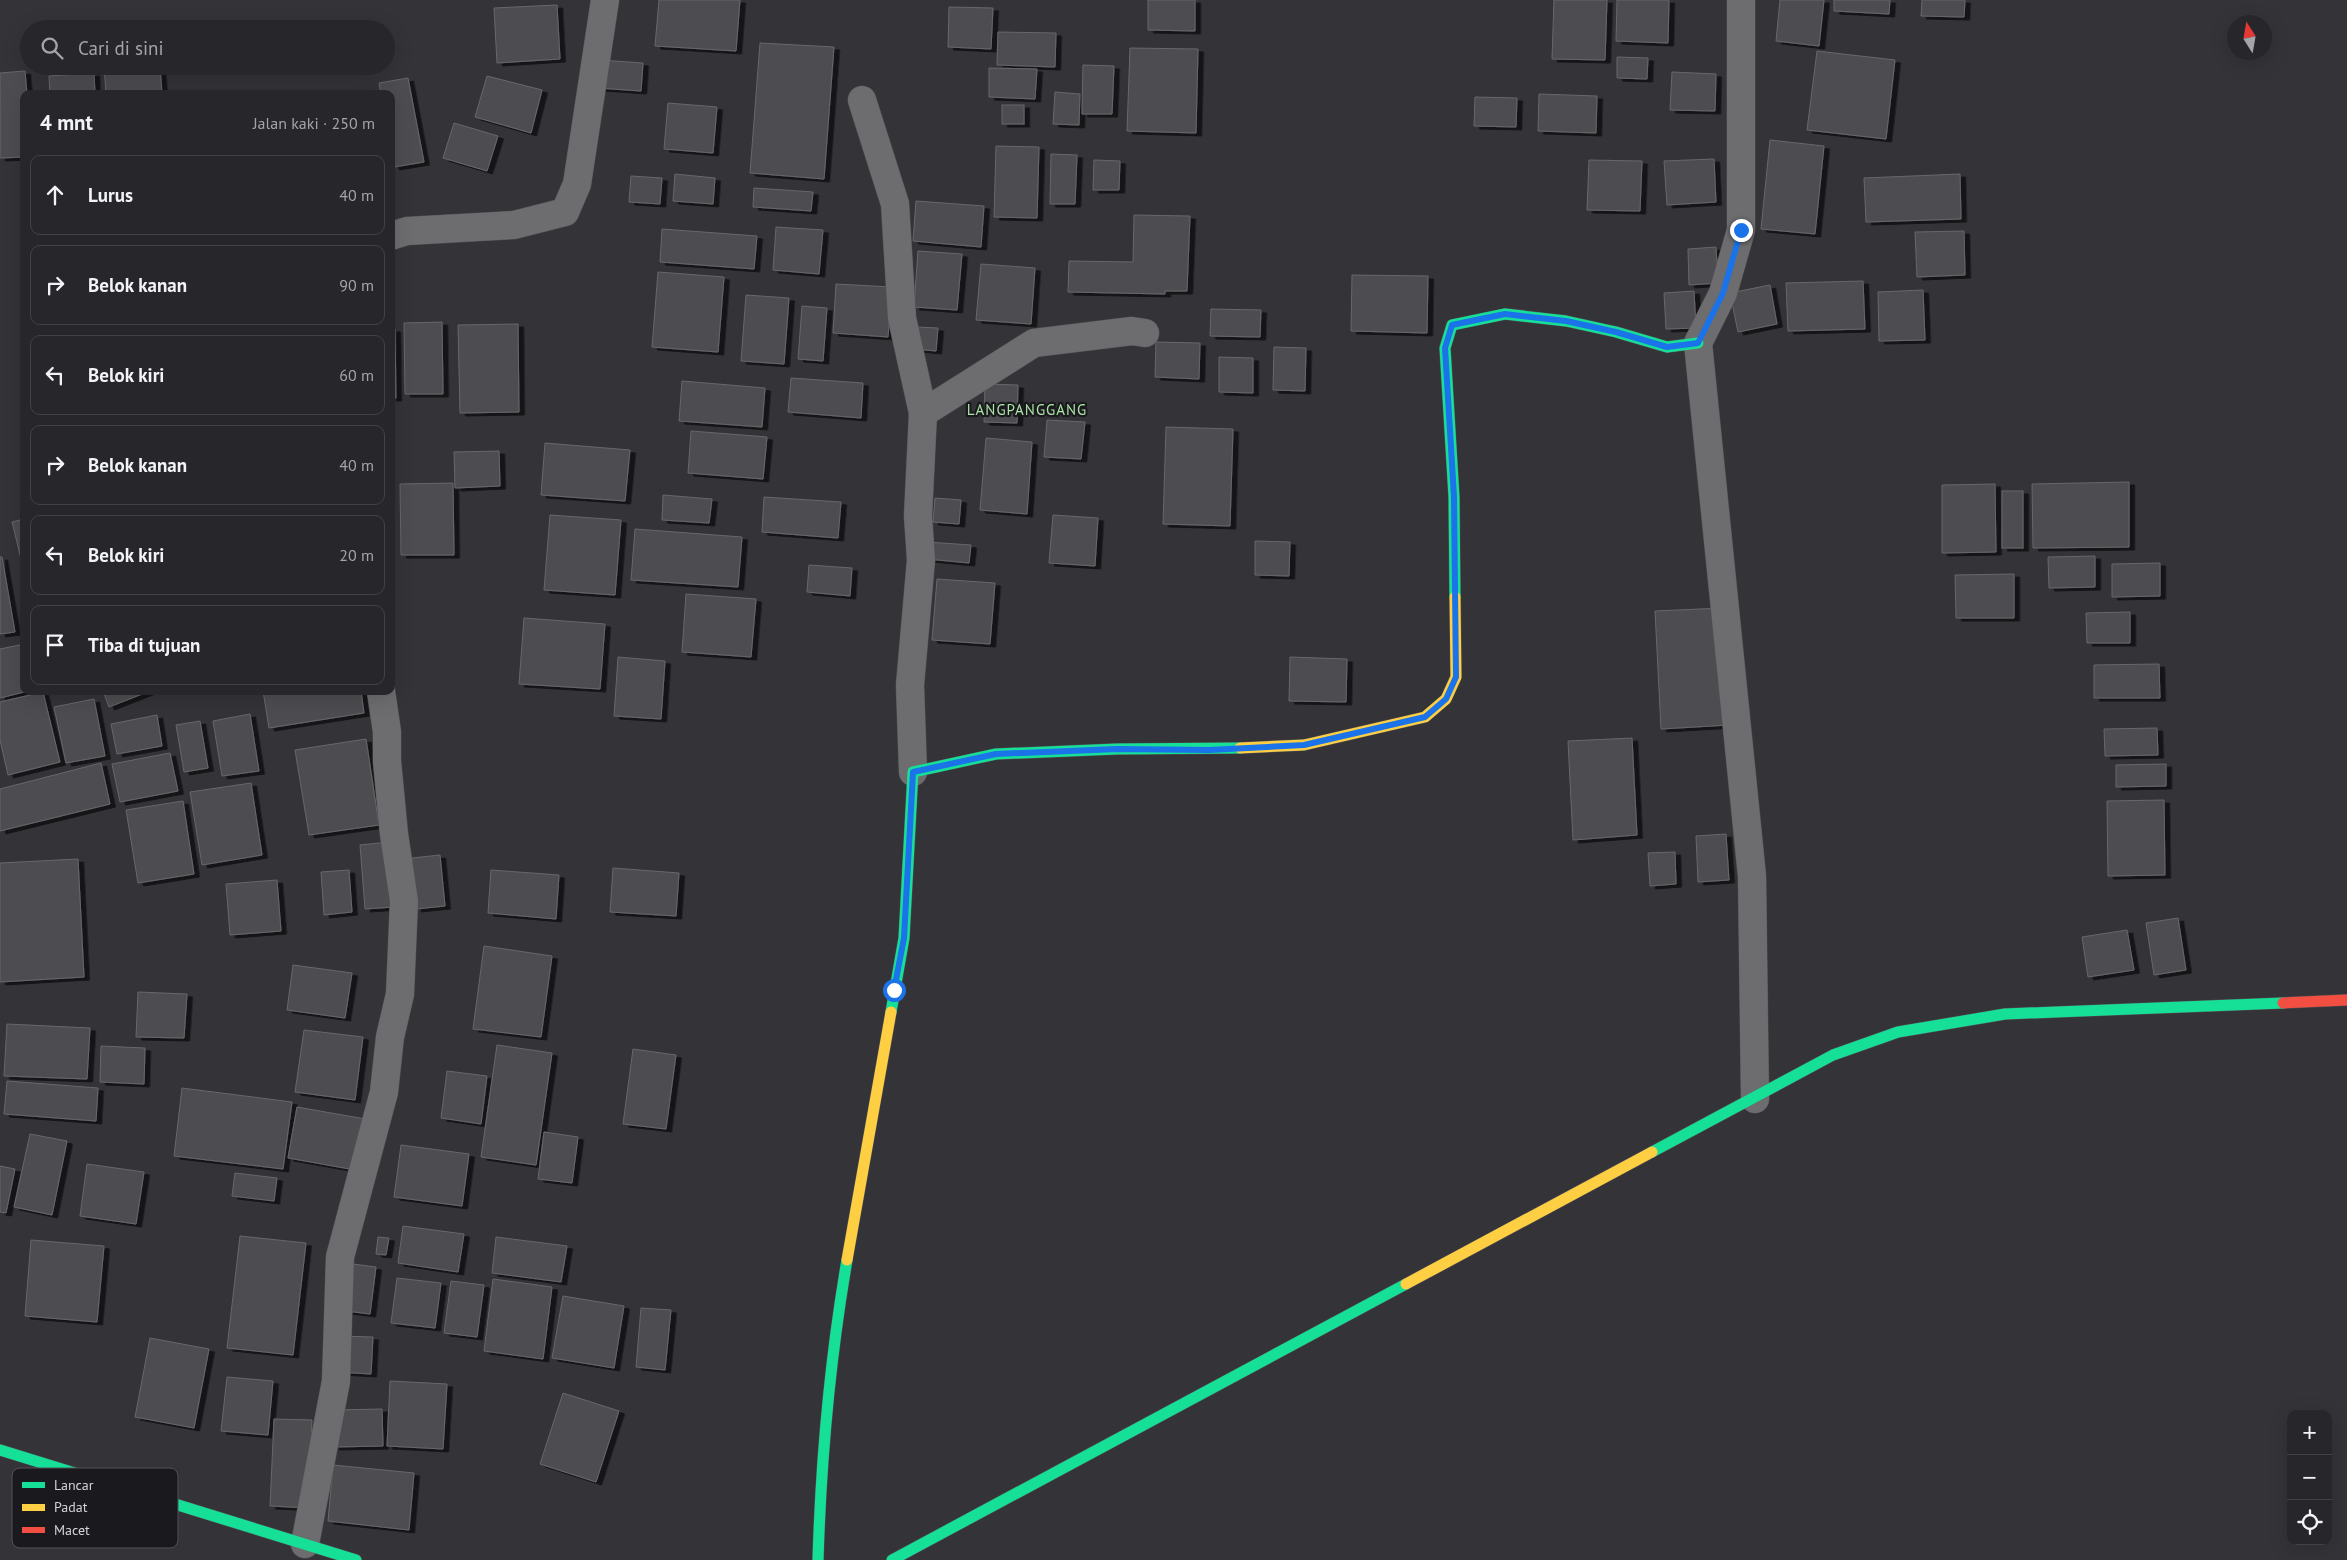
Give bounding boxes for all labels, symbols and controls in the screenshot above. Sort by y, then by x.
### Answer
north arrow [2227,15,2272,60]
search box [20,20,395,75]
icon: search [38,34,66,62]
text: Cari di sini [78,36,164,60]
text: 4 mnt [40,109,93,136]
text: Jalan kaki · 250 m [253,113,375,133]
icon: ahead [41,181,69,209]
text: Lurus [88,183,133,207]
text: 40 m [339,185,374,205]
route end [1730,219,1753,242]
icon: right [41,271,69,299]
text: Belok kanan [88,273,187,297]
text: 90 m [339,275,374,295]
icon: left [41,361,69,389]
text: Belok kiri [88,363,164,387]
text: 60 m [339,365,374,385]
district label: LANGPANGGANG [967,400,1087,419]
icon: right [41,451,69,479]
text: Belok kanan [88,453,187,477]
text: 40 m [339,455,374,475]
icon: left [41,541,69,569]
text: Belok kiri [88,543,164,567]
text: 20 m [339,545,374,565]
icon: arrive [41,631,69,659]
text: Tiba di tujuan [88,633,200,657]
route start [883,979,906,1002]
map controls [2287,1410,2332,1545]
button: + [2287,1410,2332,1455]
button: − [2287,1455,2332,1500]
legend [12,1468,178,1548]
text: Lancar [54,1476,94,1494]
text: Padat [54,1498,88,1516]
button: locate [2287,1500,2332,1545]
text: Macet [54,1521,90,1539]

